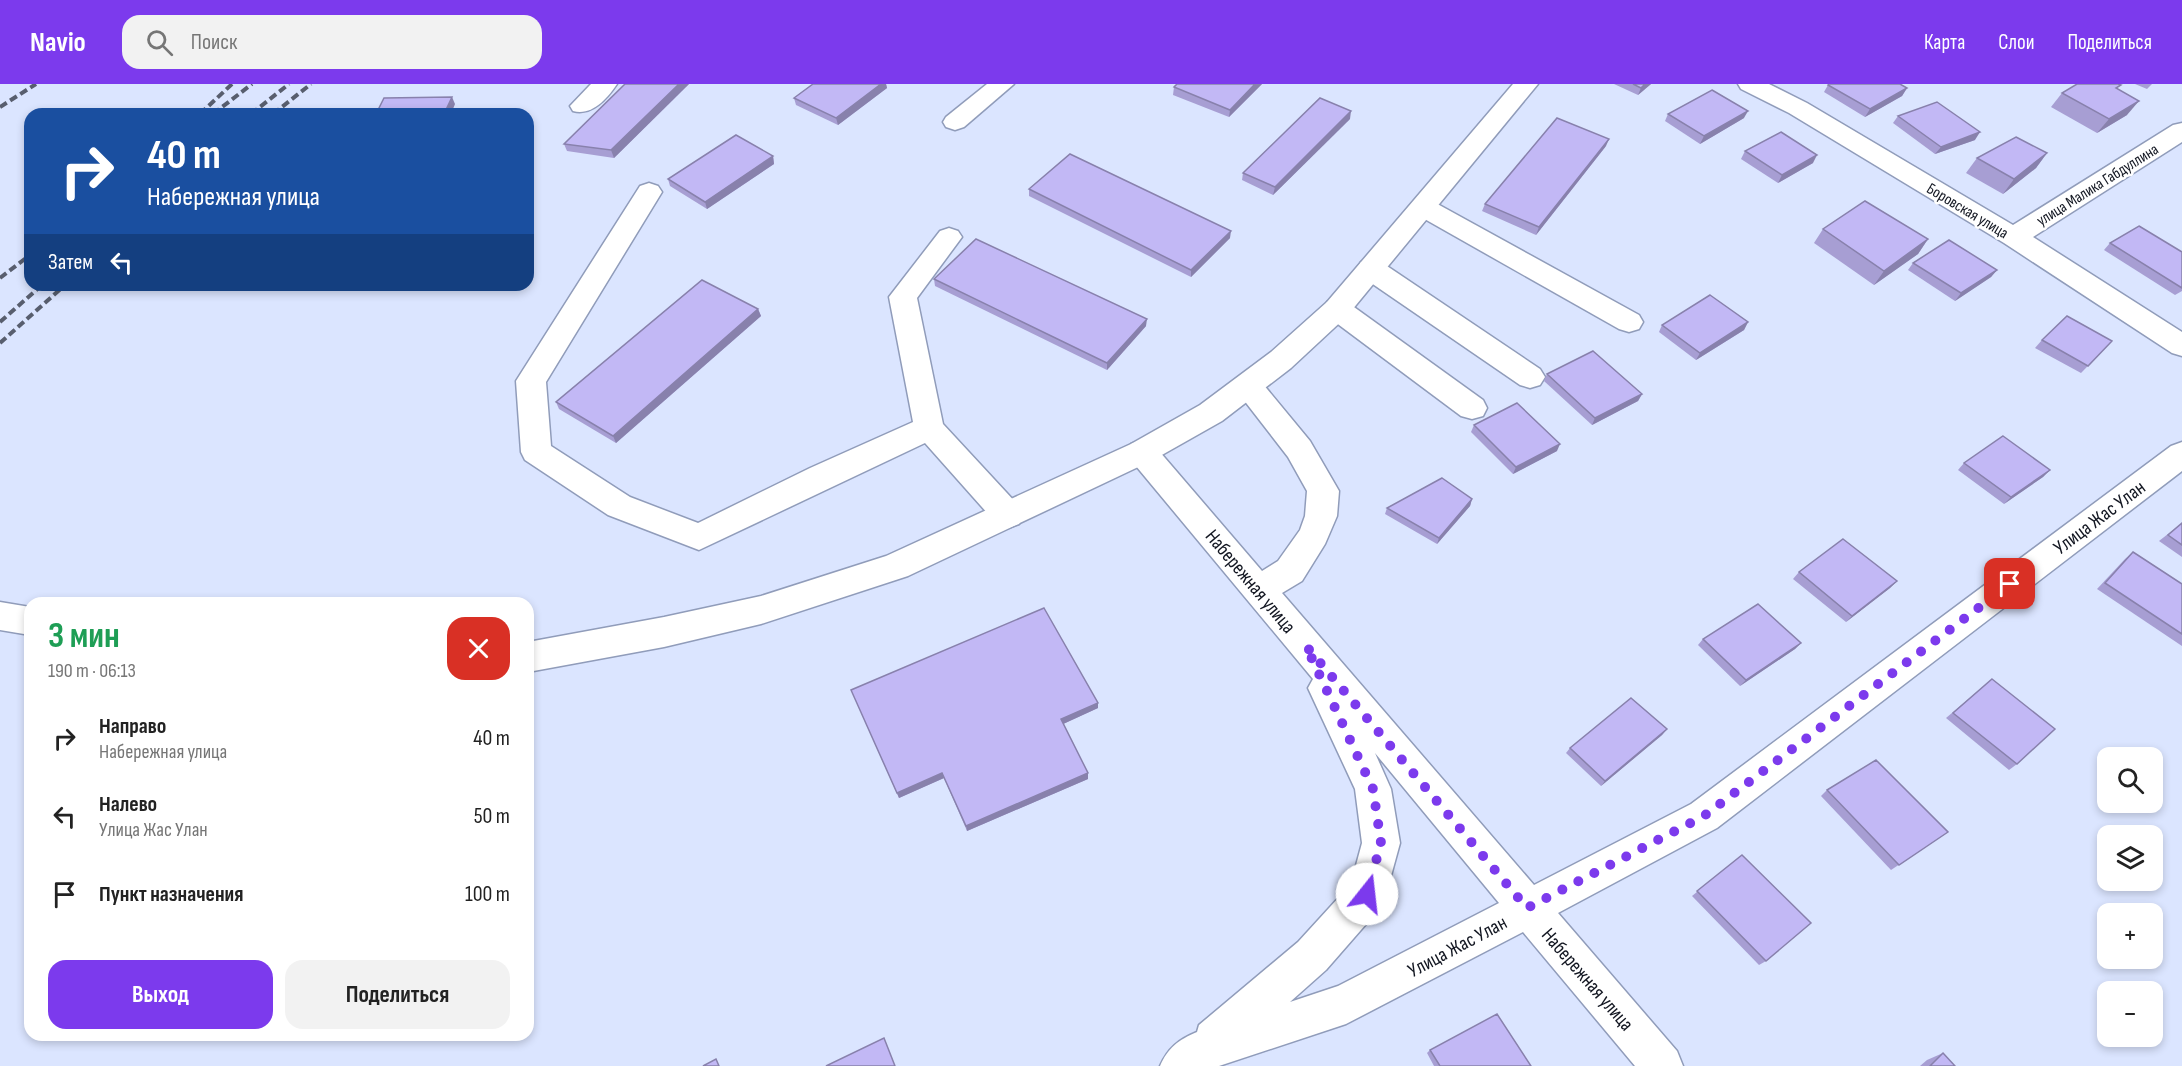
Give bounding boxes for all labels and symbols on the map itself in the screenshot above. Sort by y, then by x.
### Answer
street label: улица Малика Габдуллина [2033,140,2162,230]
street label: Боровская улица [1923,179,2012,243]
street label: Улица Жас Улан [2049,475,2150,560]
street label: Набережная улица [1200,525,1301,638]
pin [1984,558,2035,609]
position arrow [1335,862,1399,926]
street label: Улица Жас Улан [1404,911,1511,983]
street label: Набережная улица [1536,923,1638,1036]

